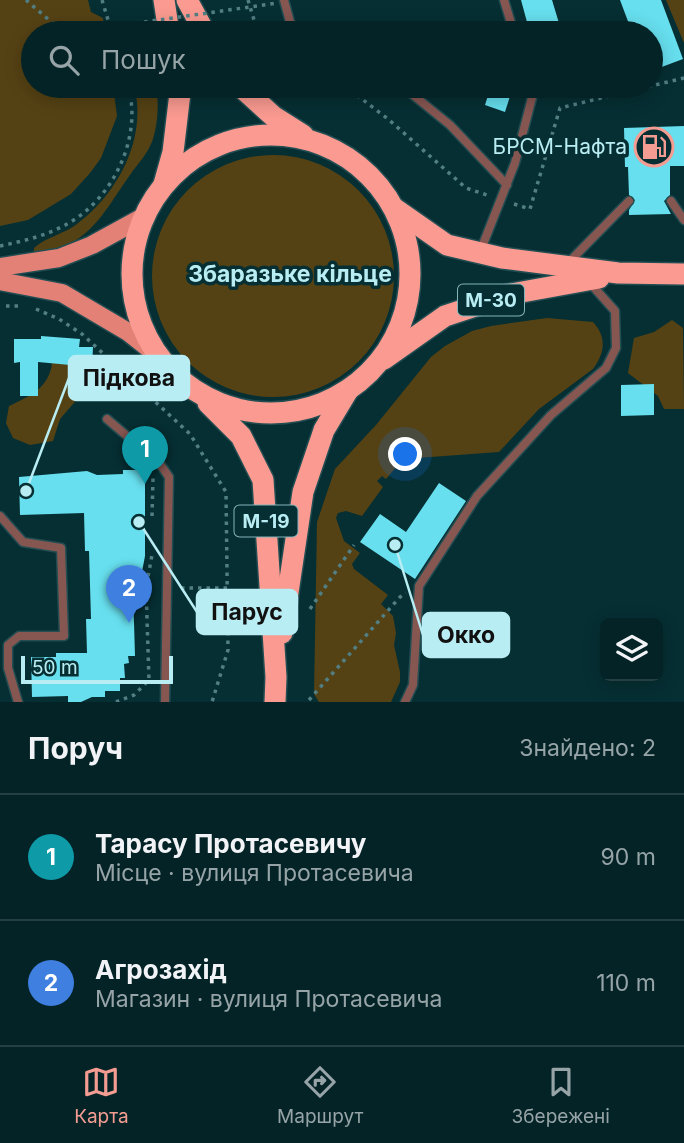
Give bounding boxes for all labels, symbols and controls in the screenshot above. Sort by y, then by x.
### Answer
search box [21,21,663,98]
icon: search [45,41,83,79]
text: Пошук [101,44,186,75]
fuel station icon: БРСМ-Нафта [633,126,675,168]
place label: БРСМ-Нафта [493,134,627,159]
district label: Збаразьке кільце [188,260,392,288]
road number: М-30 [458,284,524,316]
callout: Підкова [69,356,189,400]
text: Підкова [83,364,175,392]
pin: 1 [122,426,168,484]
your location [388,437,422,471]
road number: М-19 [234,506,298,536]
pin: 2 [106,565,152,623]
callout: Парус [197,590,297,634]
text: Парус [211,598,283,626]
callout: Окко [423,613,509,657]
map controls [600,618,663,681]
button: layers [600,618,663,681]
text: Окко [437,621,495,649]
scale bar [21,653,173,685]
text: 50 m [32,656,78,679]
text: Поруч [28,730,123,766]
text: Знайдено: 2 [519,734,656,762]
text: Тарасу Протасевичу [95,828,367,859]
text: 1 [46,843,56,871]
text: 90 m [601,843,656,871]
text: Місце · вулиця Протасевича [95,859,414,887]
text: Агрозахід [95,954,227,985]
text: 2 [44,969,58,997]
text: 110 m [596,969,656,997]
text: Магазин · вулиця Протасевича [95,985,442,1013]
tab: Карта [74,1063,129,1128]
tab: Маршрут [277,1063,363,1128]
tab: Збережені [512,1063,610,1128]

